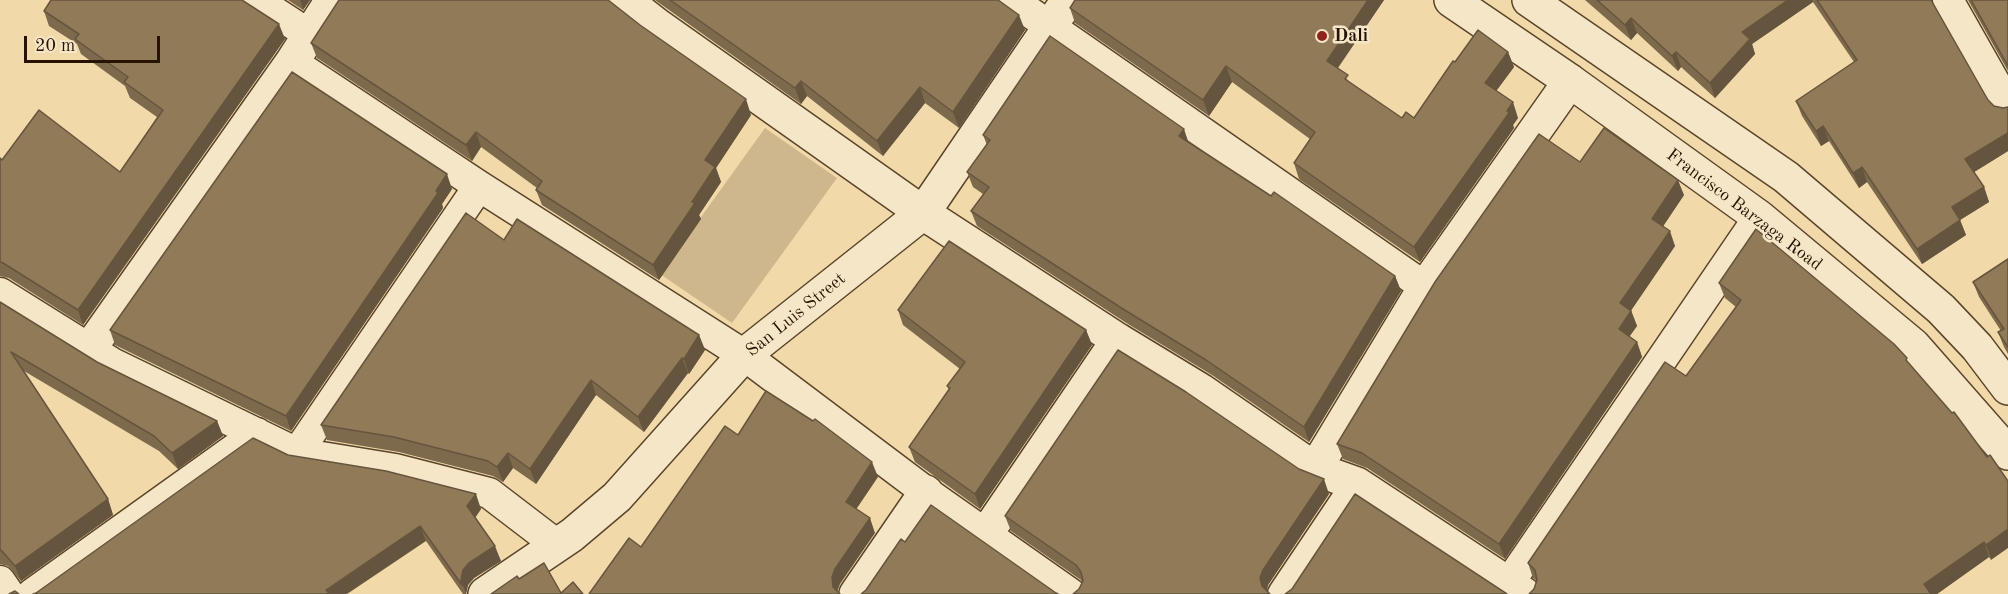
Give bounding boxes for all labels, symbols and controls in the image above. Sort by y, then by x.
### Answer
scale bar [27,24,164,62]
place label: Dali [1334,25,1368,47]
marker: Dali [1315,29,1329,43]
text: 20 m [35,37,75,55]
street label: Francisco Barzaga Road [1662,144,1826,276]
street label: San Luis Street [742,268,850,362]

